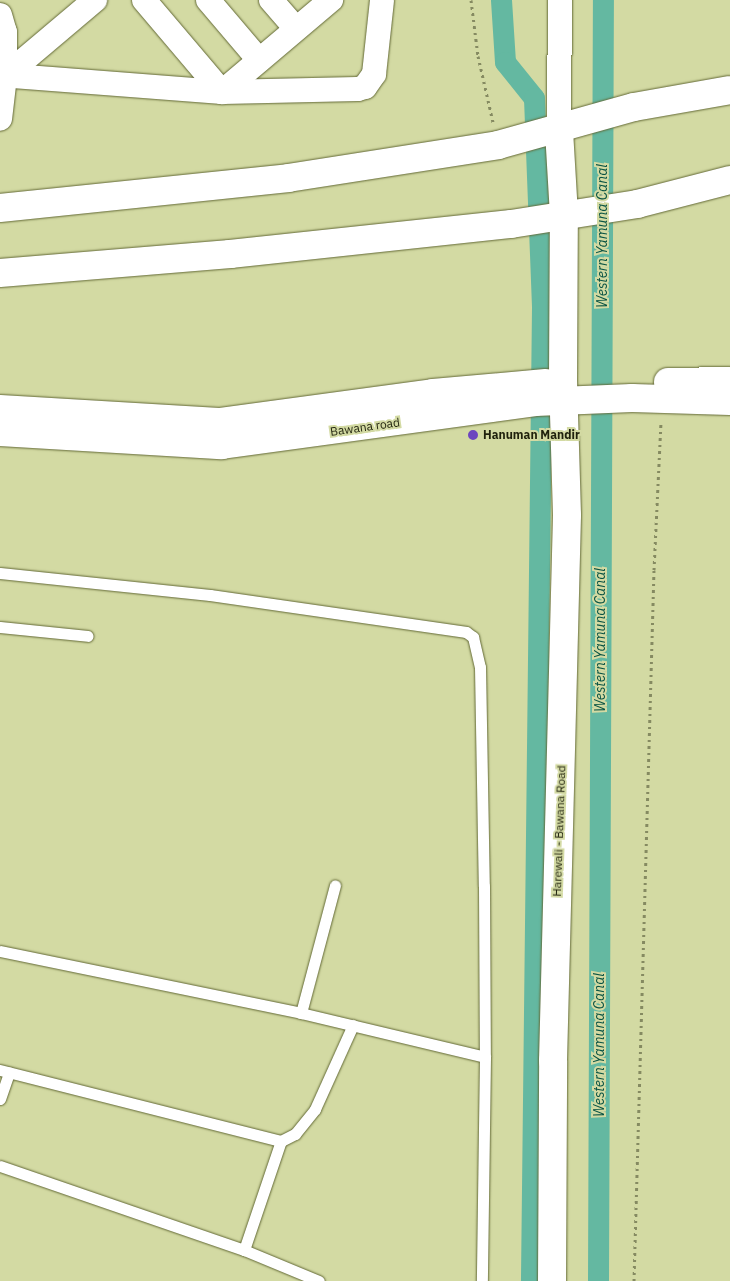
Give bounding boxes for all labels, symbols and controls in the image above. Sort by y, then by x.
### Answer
water label: Western Yamuna Canal [594,164,610,308]
street label: Bawana road [329,415,401,439]
place label: Hanuman Mandir [483,428,580,442]
marker: Hanuman Mandir [467,429,479,441]
water label: Western Yamuna Canal [592,568,608,712]
street label: Harewali - Bawana Road [550,765,568,897]
water label: Western Yamuna Canal [591,973,607,1117]

